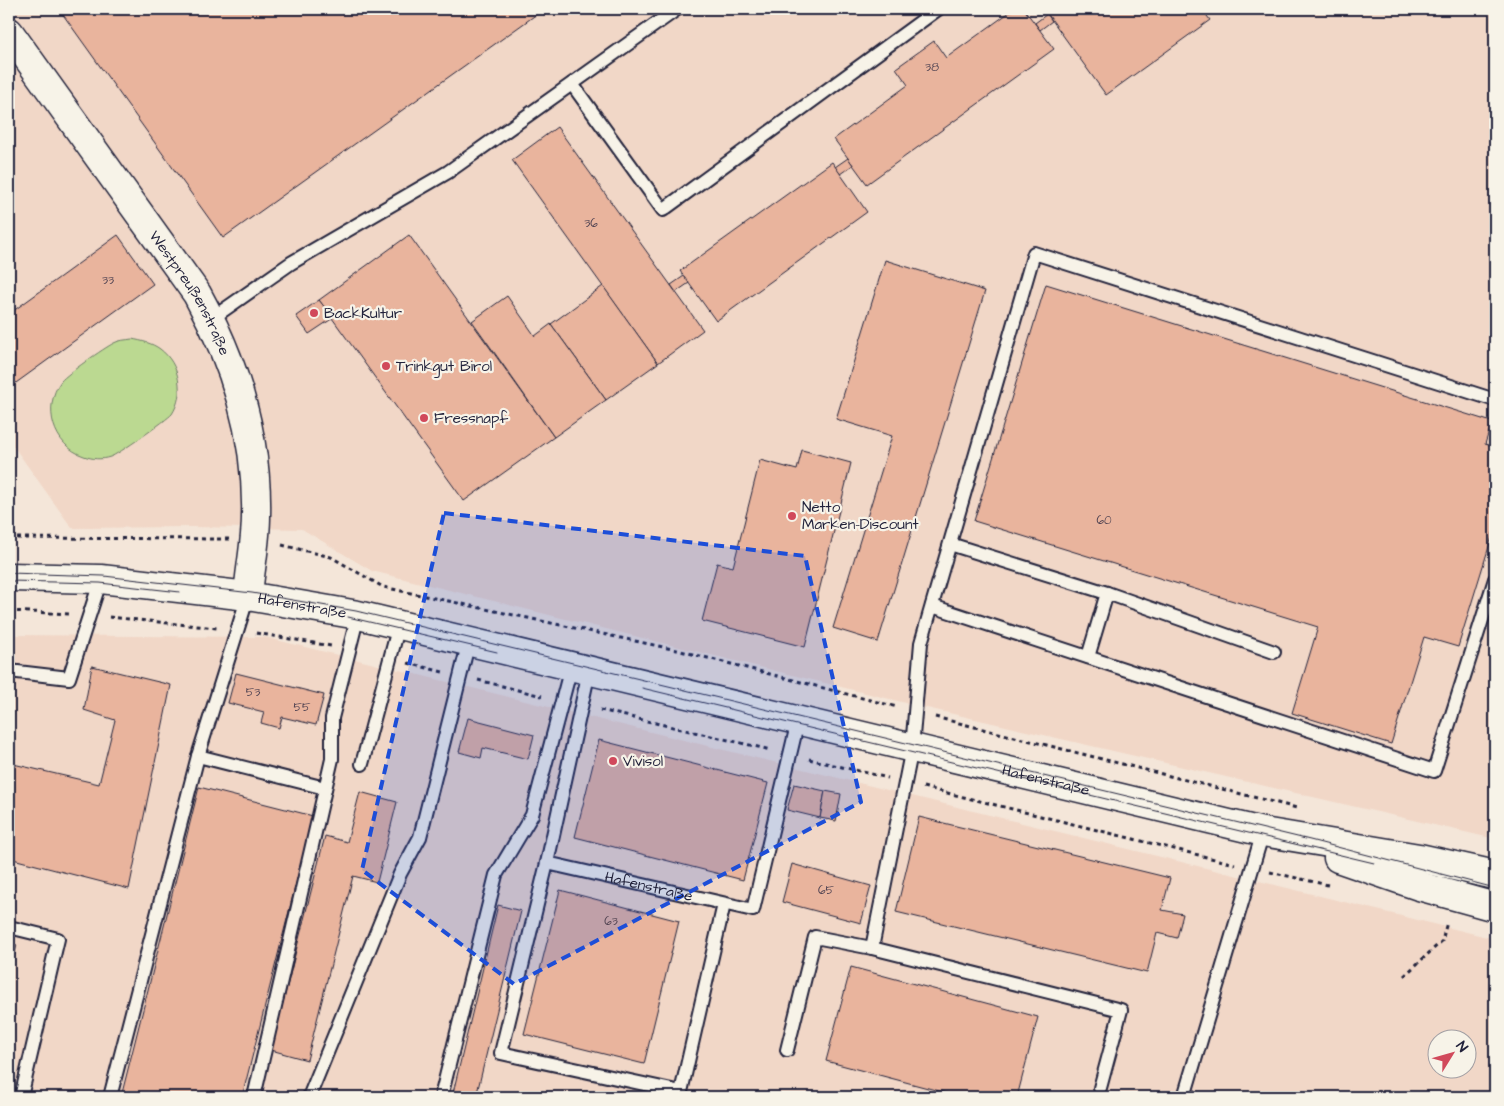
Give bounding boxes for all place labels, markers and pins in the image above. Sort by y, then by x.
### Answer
place label: BackKultur [324,303,402,324]
marker: BackKultur [308,307,320,319]
place label: Trinkgut Birol [396,356,492,378]
marker: Trinkgut Birol [380,360,392,372]
place label: Fressnapf [434,408,508,429]
marker: Fressnapf [418,412,430,424]
place label: Netto Marken-Discount [802,497,918,535]
marker: Netto Marken-Discount [786,510,798,522]
place label: Vivisol [623,751,663,772]
marker: Vivisol [607,755,619,767]

